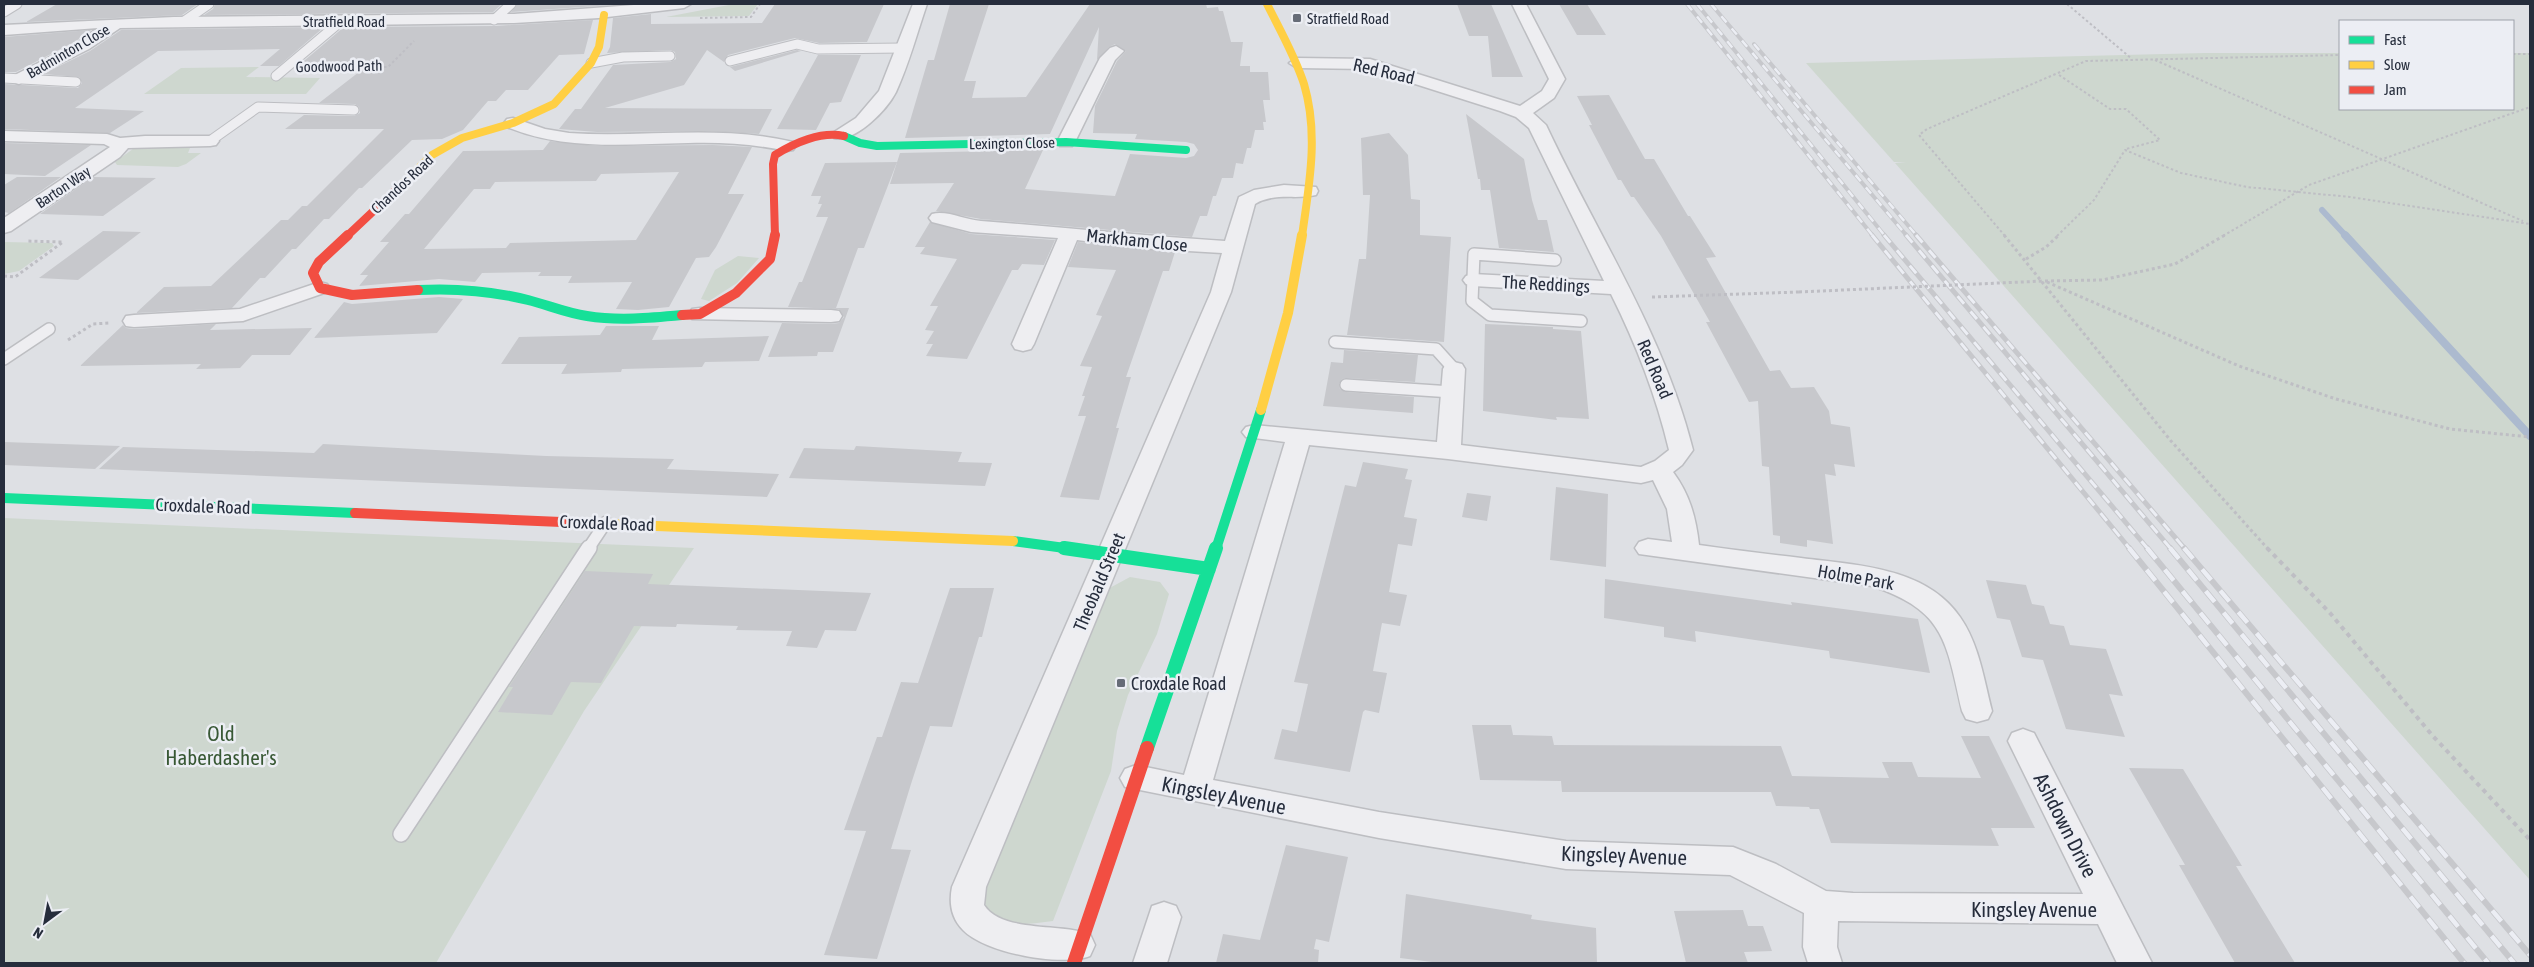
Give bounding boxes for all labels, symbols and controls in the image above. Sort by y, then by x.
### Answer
place label: Stratfield Road [1307,10,1389,27]
marker: Stratfield Road [1291,12,1303,24]
street label: Stratfield Road [303,13,385,30]
street label: Badminton Close [23,20,113,82]
legend [2339,20,2514,110]
text: Fast [2384,31,2406,48]
street label: Red Road [1351,54,1417,88]
text: Slow [2384,56,2410,73]
street label: Goodwood Path [295,57,383,75]
text: Jam [2384,81,2407,98]
street label: Lexington Close [969,134,1055,152]
street label: Chandos Road [368,151,436,217]
street label: Barton Way [32,162,94,212]
street label: Markham Close [1085,224,1189,256]
street label: The Reddings [1501,271,1591,297]
street label: Red Road [1633,336,1677,402]
street label: Croxdale Road [155,494,251,518]
street label: Croxdale Road [559,511,655,535]
street label: Theobald Street [1069,530,1129,634]
street label: Holme Park [1816,560,1896,594]
place label: Croxdale Road [1131,673,1226,694]
marker: Croxdale Road [1115,677,1127,689]
park label: Old Haberdasher's [165,721,277,769]
street label: Ashdown Drive [2029,769,2103,881]
street label: Kingsley Avenue [1160,771,1288,819]
street label: Kingsley Avenue [1561,841,1687,869]
north arrow [20,897,70,947]
street label: Kingsley Avenue [1971,897,2097,921]
text: N [30,924,46,942]

